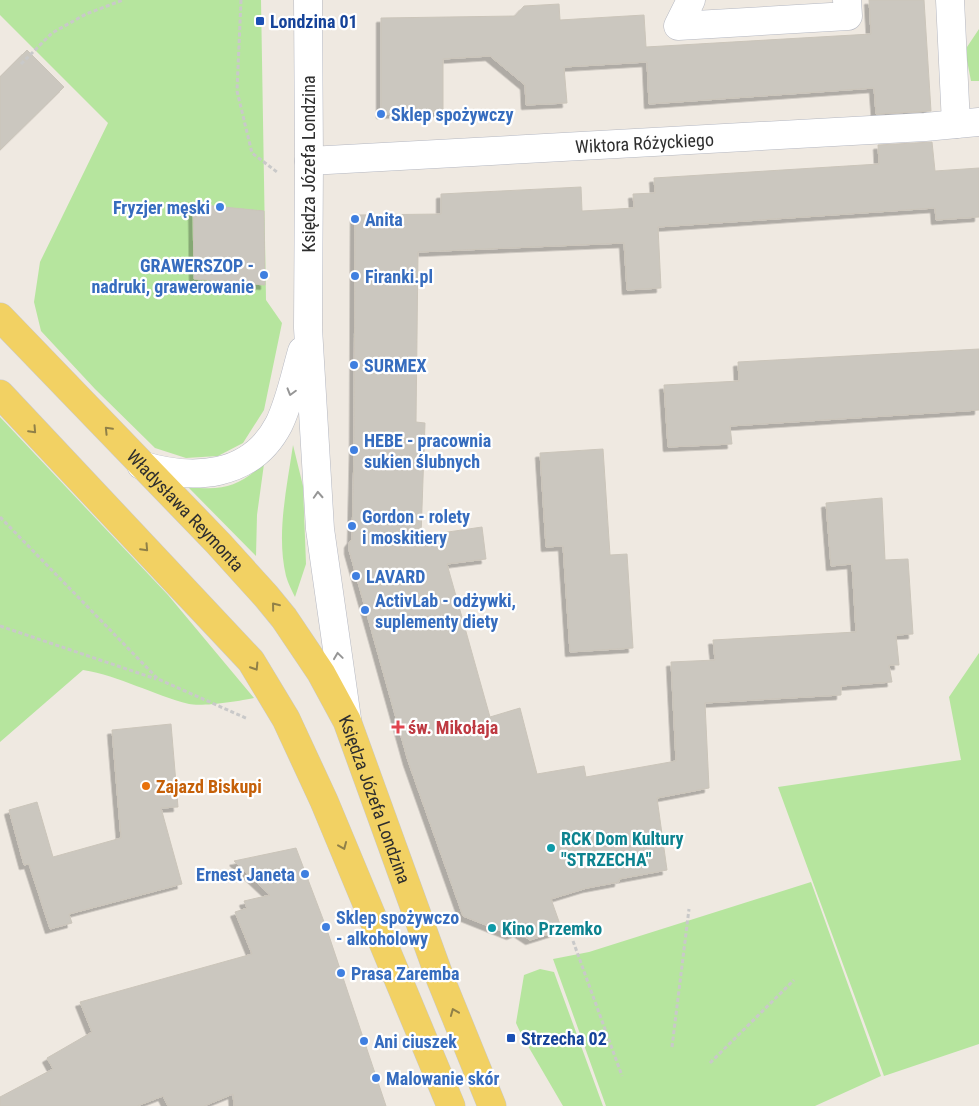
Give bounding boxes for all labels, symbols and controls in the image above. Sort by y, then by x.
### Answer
place label: Londzina 01 [270,11,358,32]
marker: Londzina 01 [254,15,266,27]
street label: Księdza Józefa Londzina [298,75,319,253]
place label: Sklep spożywczy [391,104,513,125]
marker: Sklep spożywczy [375,108,387,120]
street label: Wiktora Różyckiego [575,128,714,157]
place label: Fryzjer męski [113,197,210,218]
marker: Fryzjer męski [214,201,226,213]
place label: Anita [365,209,403,230]
marker: Anita [349,213,361,225]
place label: GRAWERSZOP - nadruki, grawerowanie [91,255,254,297]
place label: Firanki.pl [365,266,433,287]
marker: GRAWERSZOP - nadruki, grawerowanie [258,269,270,281]
marker: Firanki.pl [349,270,361,282]
place label: SURMEX [364,355,427,376]
marker: SURMEX [348,359,360,371]
one-way arrow [286,387,296,395]
one-way arrow [27,424,36,433]
one-way arrow [105,426,114,435]
place label: HEBE - pracownia sukien ślubnych [364,430,491,472]
marker: HEBE - pracownia sukien ślubnych [348,444,360,456]
street label: Władysława Reymonta [123,445,249,575]
one-way arrow [312,491,323,499]
place label: Gordon - rolety i moskitiery [362,506,470,548]
marker: Gordon - rolety i moskitiery [346,520,358,532]
one-way arrow [139,542,148,551]
place label: LAVARD [366,566,425,587]
marker: LAVARD [350,570,362,582]
place label: ActivLab - odżywki, suplementy diety [375,590,516,632]
one-way arrow [271,603,280,612]
marker: ActivLab - odżywki, suplementy diety [359,604,371,616]
one-way arrow [333,652,344,660]
one-way arrow [248,662,258,671]
street label: Księdza Józefa Londzina [335,711,415,886]
place label: św. Mikołaja [408,717,498,738]
marker: św. Mikołaja [392,721,404,733]
place label: Zajazd Biskupi [156,776,262,797]
marker: Zajazd Biskupi [140,780,152,792]
place label: RCK Dom Kultury "STRZECHA" [561,828,684,870]
one-way arrow [336,841,347,850]
marker: RCK Dom Kultury "STRZECHA" [545,842,557,854]
place label: Ernest Janeta [196,864,295,885]
marker: Ernest Janeta [299,868,311,880]
place label: Sklep spożywczo - alkoholowy [336,907,459,949]
place label: Kino Przemko [502,918,602,939]
marker: Sklep spożywczo - alkoholowy [320,921,332,933]
marker: Kino Przemko [486,922,498,934]
place label: Prasa Zaremba [351,963,459,984]
marker: Prasa Zaremba [335,967,347,979]
one-way arrow [450,1008,460,1017]
place label: Strzecha 02 [521,1028,607,1049]
place label: Ani ciuszek [374,1031,457,1052]
marker: Strzecha 02 [505,1032,517,1044]
marker: Ani ciuszek [358,1035,370,1047]
place label: Malowanie skór [386,1068,499,1089]
marker: Malowanie skór [370,1072,382,1084]

